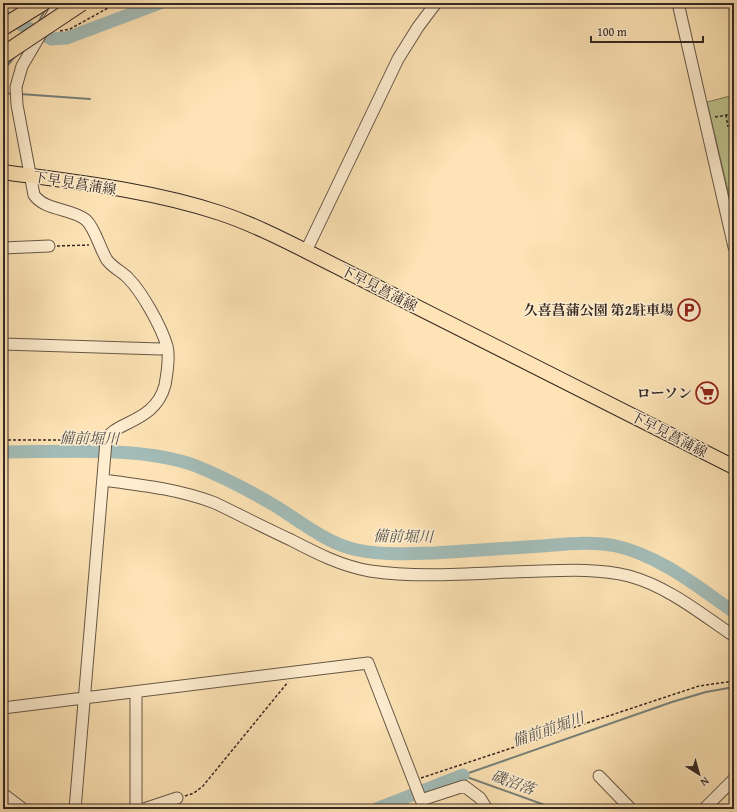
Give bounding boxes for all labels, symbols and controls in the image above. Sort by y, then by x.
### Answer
scale bar [591,18,703,44]
text: 100 m [597,23,627,40]
street label: 下早見菖蒲線 [32,167,118,199]
street label: 下早見菖蒲線 [337,260,421,316]
parking icon: 久喜菖蒲公園 第2駐車場 [676,297,702,323]
place label: 久喜菖蒲公園 第2駐車場 [524,300,674,320]
supermarket icon: ローソン [694,380,720,406]
place label: ローソン [637,383,692,403]
street label: 下早見菖蒲線 [627,406,711,462]
water label: 備前堀川 [59,427,121,449]
water label: 備前堀川 [373,525,435,547]
water label: 備前前堀川 [509,706,589,751]
north arrow [679,754,719,794]
water label: 磯沼落 [488,764,541,801]
text: N [697,773,713,791]

